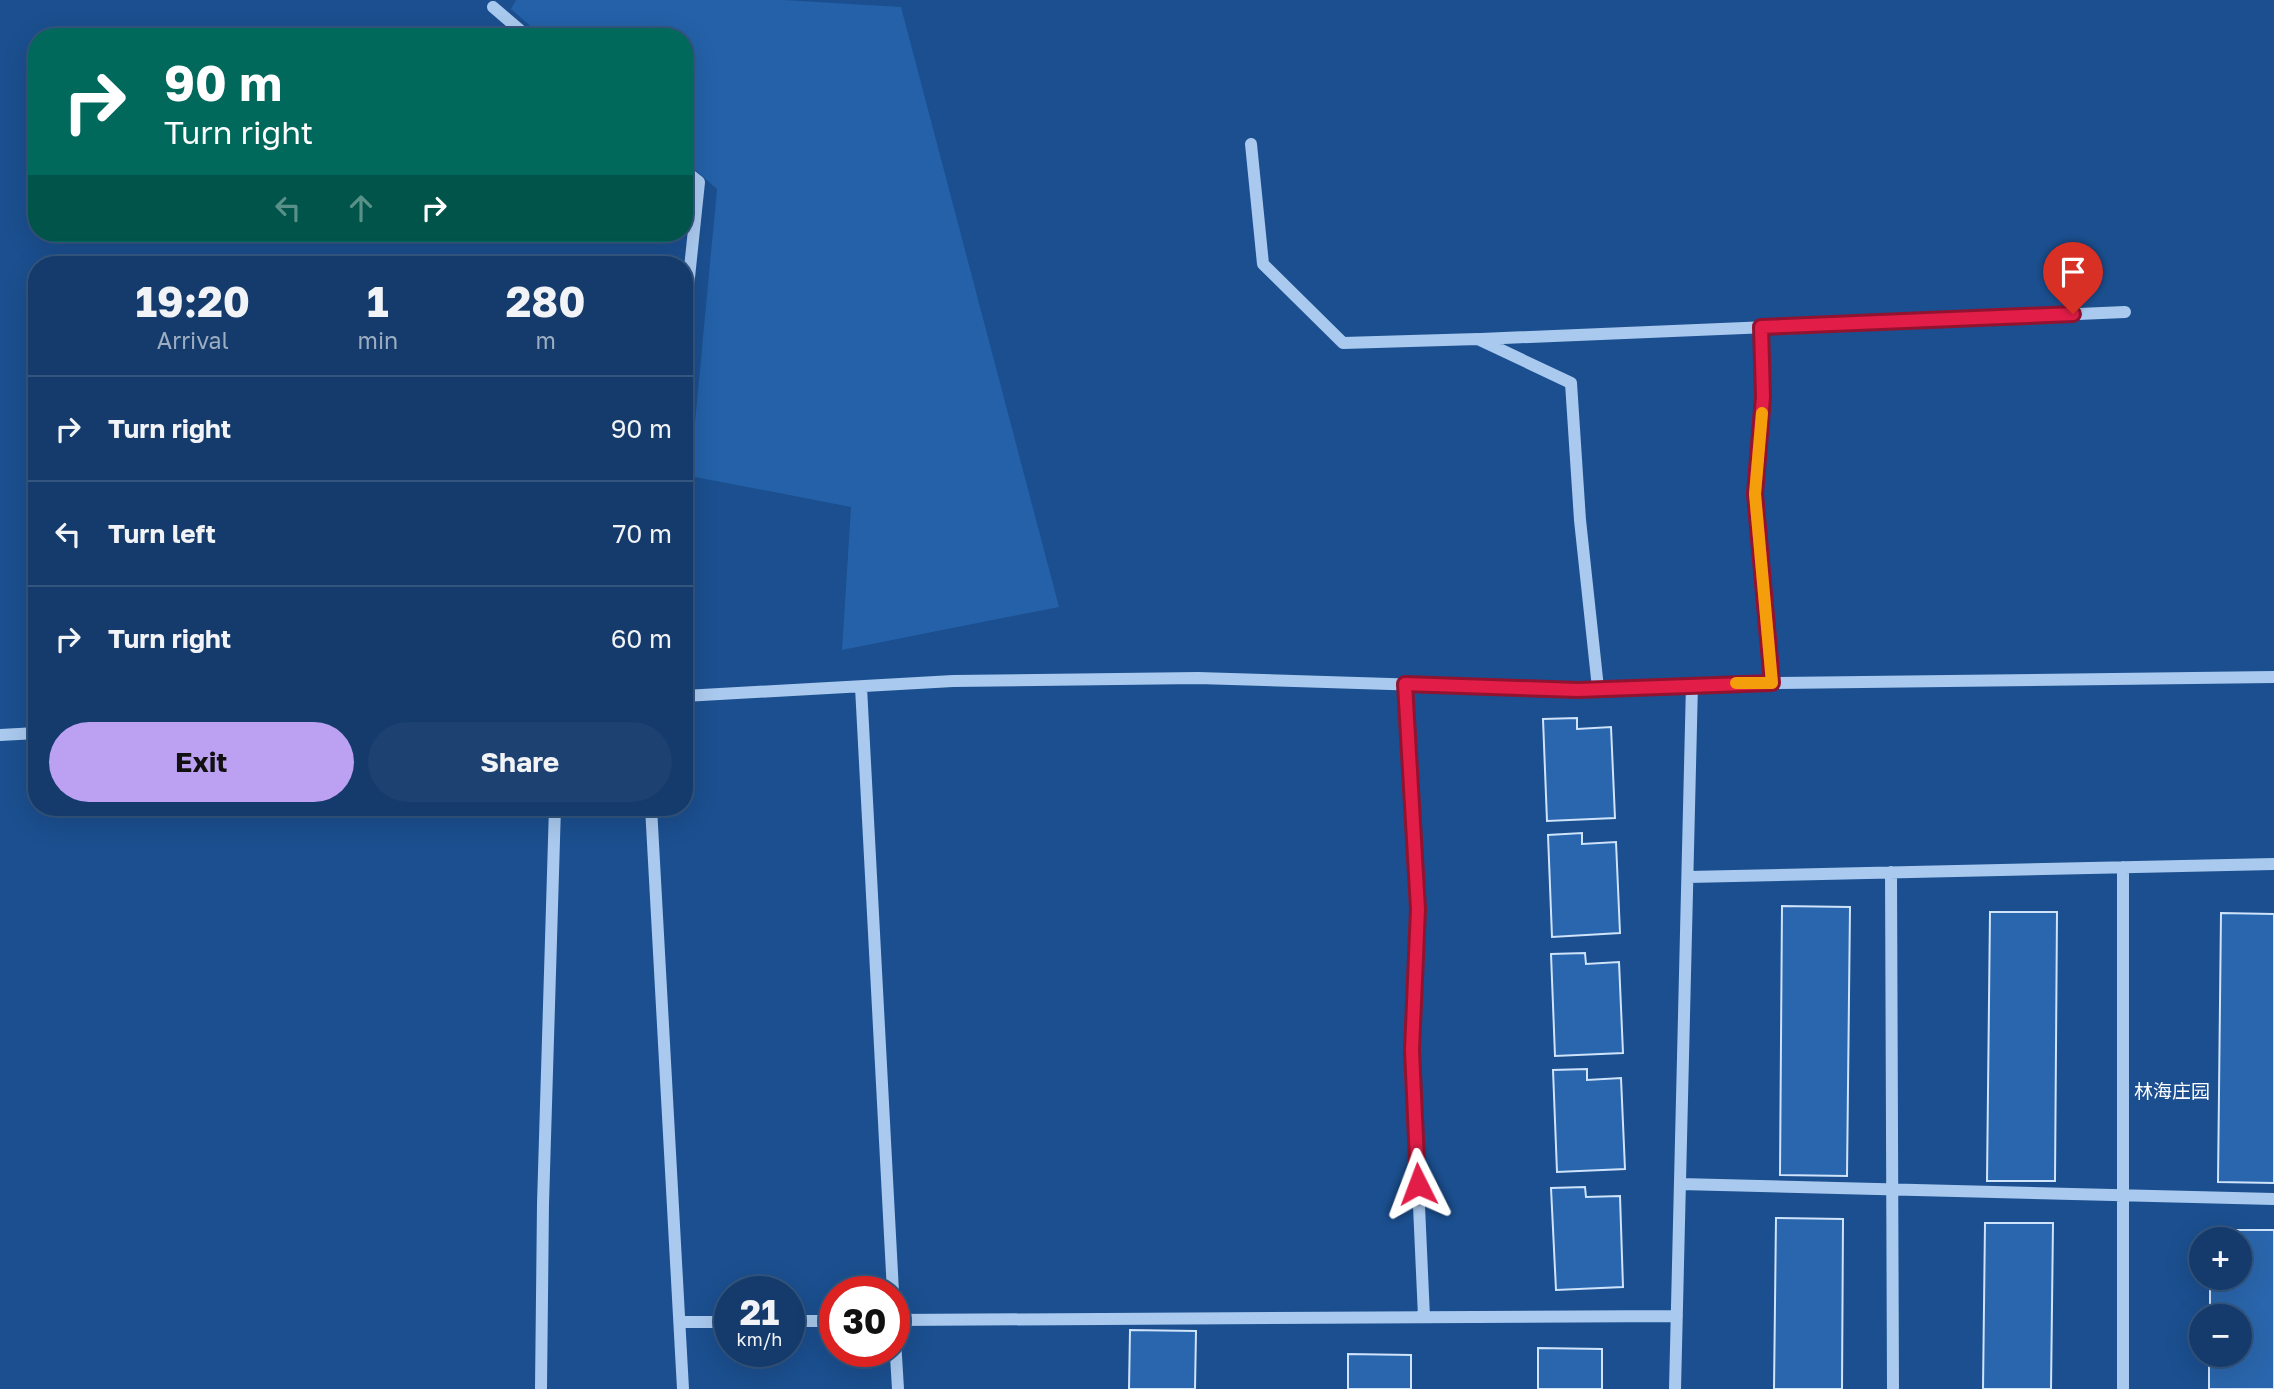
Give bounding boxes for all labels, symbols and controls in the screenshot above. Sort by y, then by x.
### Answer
text: 90 m [164,53,282,112]
icon: right [49,56,140,147]
text: Turn right [164,113,313,151]
icon: left [269,189,307,227]
icon: ahead [342,189,380,227]
icon: right [415,189,453,227]
pin [2043,242,2103,314]
icon: arrive [2054,253,2092,291]
text: 19:20 [135,276,250,326]
text: 1 [367,276,389,326]
text: 280 [506,276,586,326]
text: Arrival [157,326,229,354]
text: min [358,326,398,354]
text: m [535,326,556,354]
icon: right [49,410,87,448]
text: Turn right [108,413,231,444]
text: 90 m [611,413,672,444]
icon: left [49,515,87,553]
text: Turn left [108,518,216,549]
text: 70 m [613,518,672,549]
icon: right [49,620,87,658]
text: Turn right [108,623,231,654]
text: 60 m [611,623,672,654]
button: Exit [49,722,354,802]
button: Share [368,722,672,802]
district label: 林海庄园 [2134,1079,2210,1102]
position arrow [1381,1147,1455,1221]
map controls [2189,1227,2252,1367]
button: + [2189,1227,2252,1290]
speed limit sign: 30 [819,1276,910,1367]
text: 21 [740,1291,779,1333]
button: − [2189,1304,2252,1367]
text: km/h [737,1328,782,1350]

